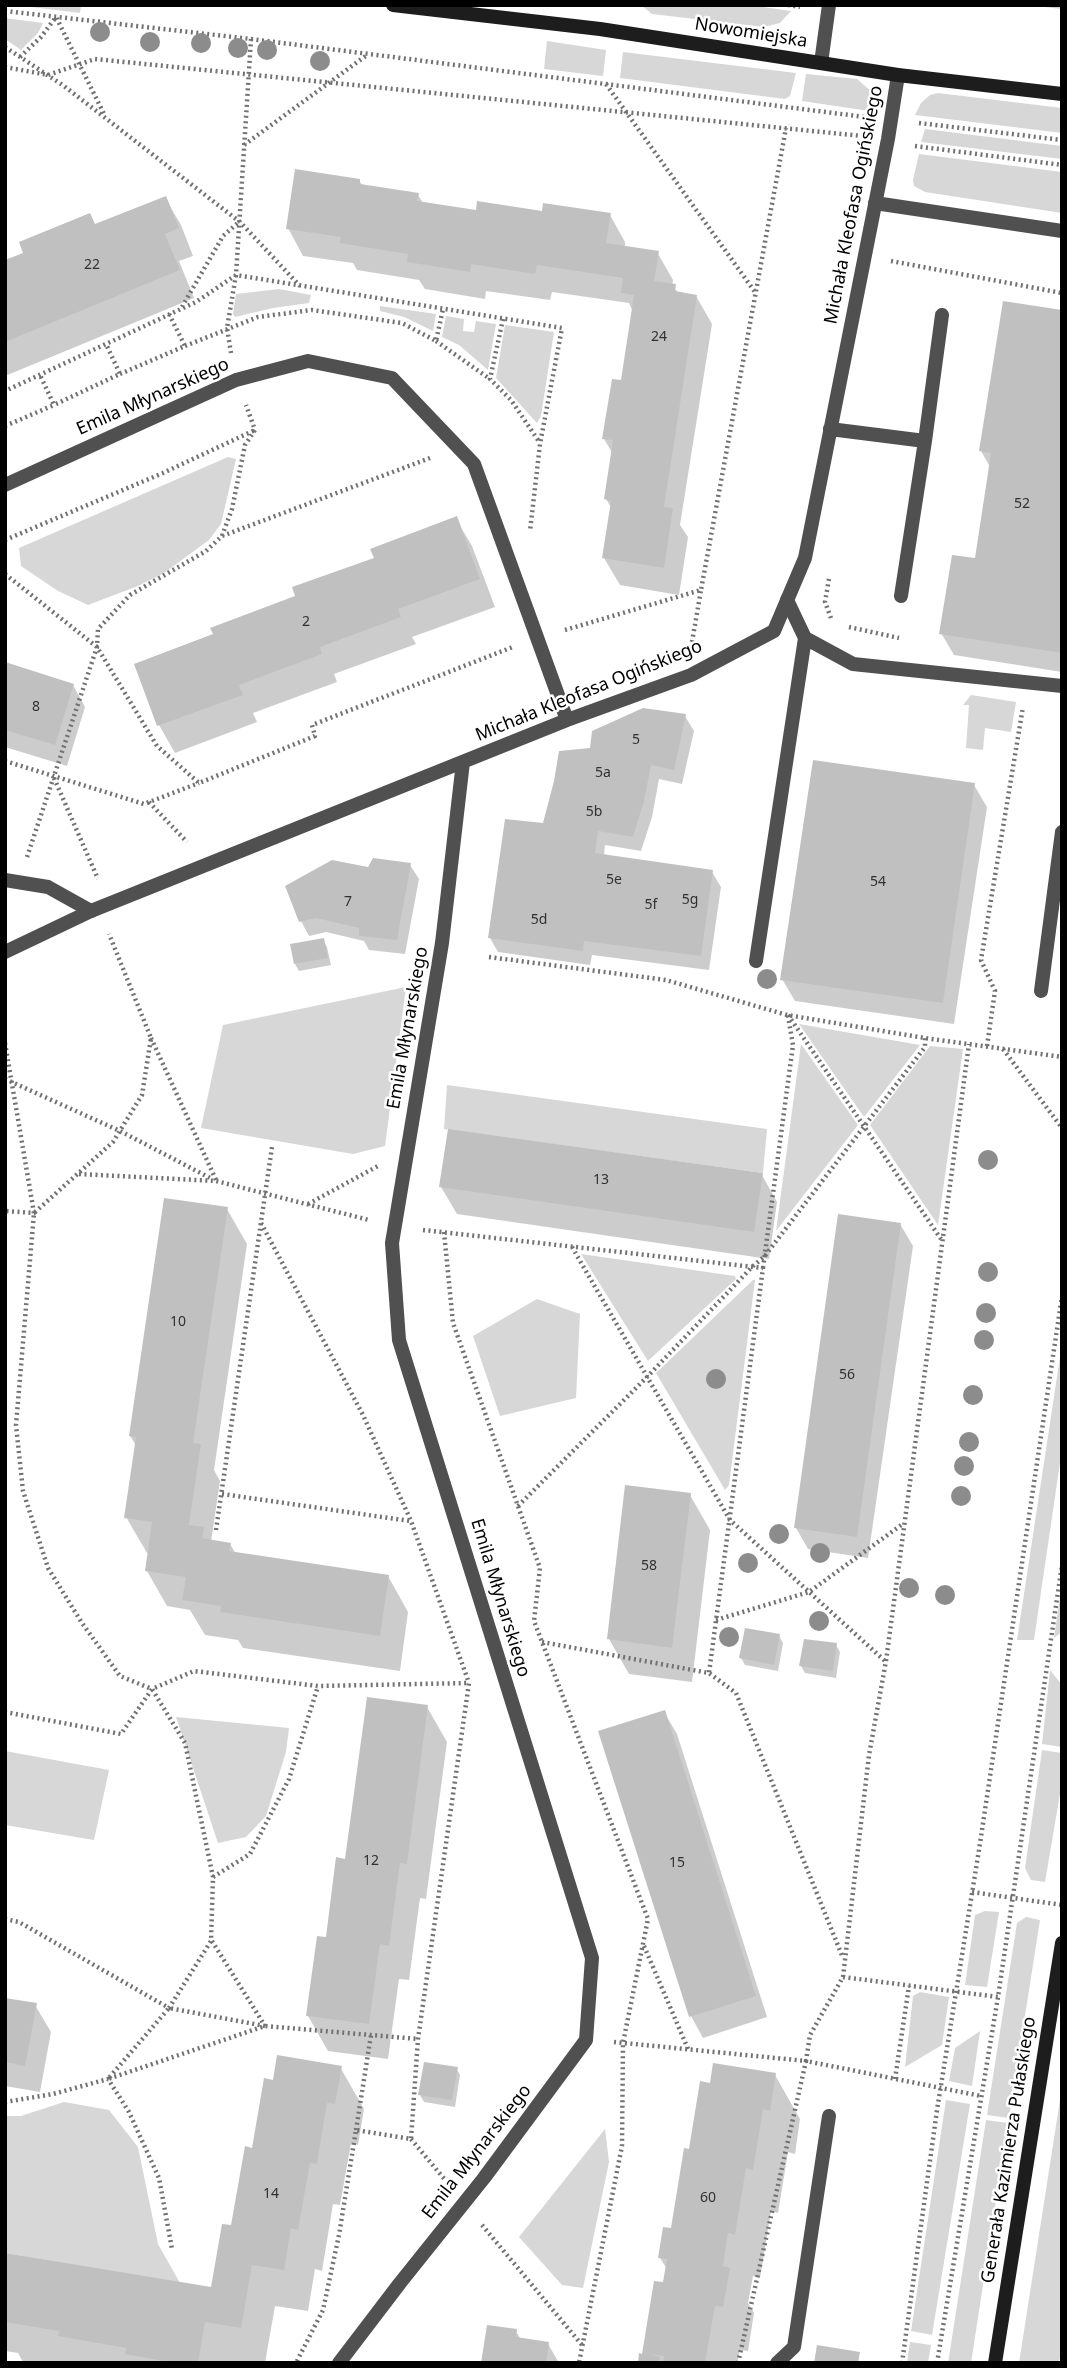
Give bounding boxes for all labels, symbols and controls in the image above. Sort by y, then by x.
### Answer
street label: Nowomiejska [693,13,809,53]
street label: Michała Kleofasa Ogińskiego [820,84,888,326]
house number: 22 [84,257,100,273]
house number: 24 [651,329,667,345]
street label: Emila Młynarskiego [73,354,233,440]
house number: 52 [1014,496,1030,512]
house number: 2 [302,614,310,630]
street label: Michała Kleofasa Ogińskiego [472,636,706,746]
house number: 8 [32,699,40,715]
house number: 5 [632,732,640,748]
house number: 5a [595,765,611,781]
house number: 5b [586,804,602,820]
house number: 5e [606,872,622,888]
house number: 54 [870,874,886,890]
house number: 5g [682,892,698,908]
house number: 7 [344,894,352,910]
house number: 5f [645,897,657,913]
house number: 5d [531,912,547,928]
street label: Emila Młynarskiego [383,945,433,1111]
house number: 13 [593,1172,609,1188]
house number: 10 [170,1314,186,1330]
house number: 56 [839,1367,855,1383]
street label: Emila Młynarskiego [466,1516,534,1680]
house number: 58 [641,1558,657,1574]
house number: 12 [363,1853,379,1869]
house number: 15 [669,1855,685,1871]
street label: Generała Kazimierza Pułaskiego [977,2015,1041,2285]
street label: Emila Młynarskiego [418,2080,536,2224]
house number: 14 [263,2186,279,2202]
house number: 60 [700,2190,716,2206]

